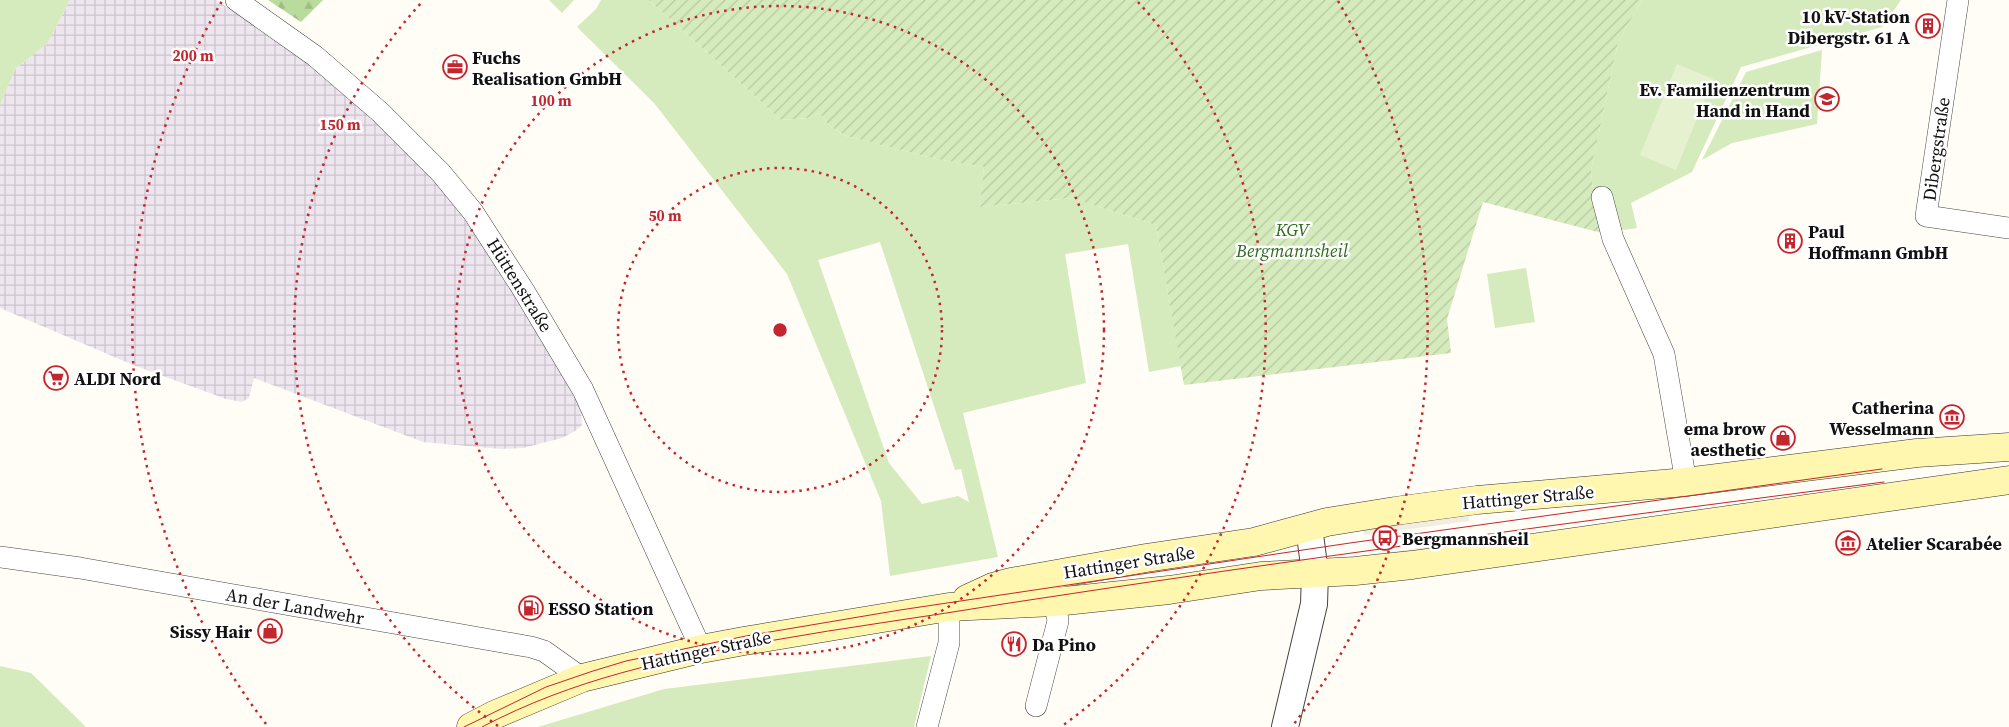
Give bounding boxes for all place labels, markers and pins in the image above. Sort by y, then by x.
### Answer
place label: 10 kV-Station Dibergstr. 61 A [1787,4,1910,50]
building icon: 10 kV-Station Dibergstr. 61 A [1915,13,1941,39]
place label: Fuchs Realisation GmbH [472,45,622,91]
office icon: Fuchs Realisation GmbH [442,54,468,80]
place label: Ev. Familienzentrum Hand in Hand [1639,77,1810,123]
school or university icon: Ev. Familienzentrum Hand in Hand [1814,86,1840,112]
place label: Paul Hoffmann GmbH [1808,219,1948,265]
building icon: Paul Hoffmann GmbH [1777,228,1803,254]
centre of rings [771,321,789,339]
supermarket icon: ALDI Nord [43,365,69,391]
place label: ALDI Nord [74,366,161,391]
place label: Catherina Wesselmann [1829,395,1934,441]
museum icon: Catherina Wesselmann [1939,404,1965,430]
place label: ema brow aesthetic [1684,416,1767,462]
shop icon: ema brow aesthetic [1770,425,1796,451]
bus stop icon: Bergmannsheil [1372,525,1398,551]
place label: Bergmannsheil [1402,526,1529,551]
museum icon: Atelier Scarabée [1835,530,1861,556]
place label: Atelier Scarabée [1866,531,2002,556]
fuel station icon: ESSO Station [518,595,544,621]
place label: ESSO Station [548,596,654,621]
shop icon: Sissy Hair [257,618,283,644]
place label: Sissy Hair [170,619,253,644]
restaurant icon: Da Pino [1001,631,1027,657]
place label: Da Pino [1032,632,1096,657]

